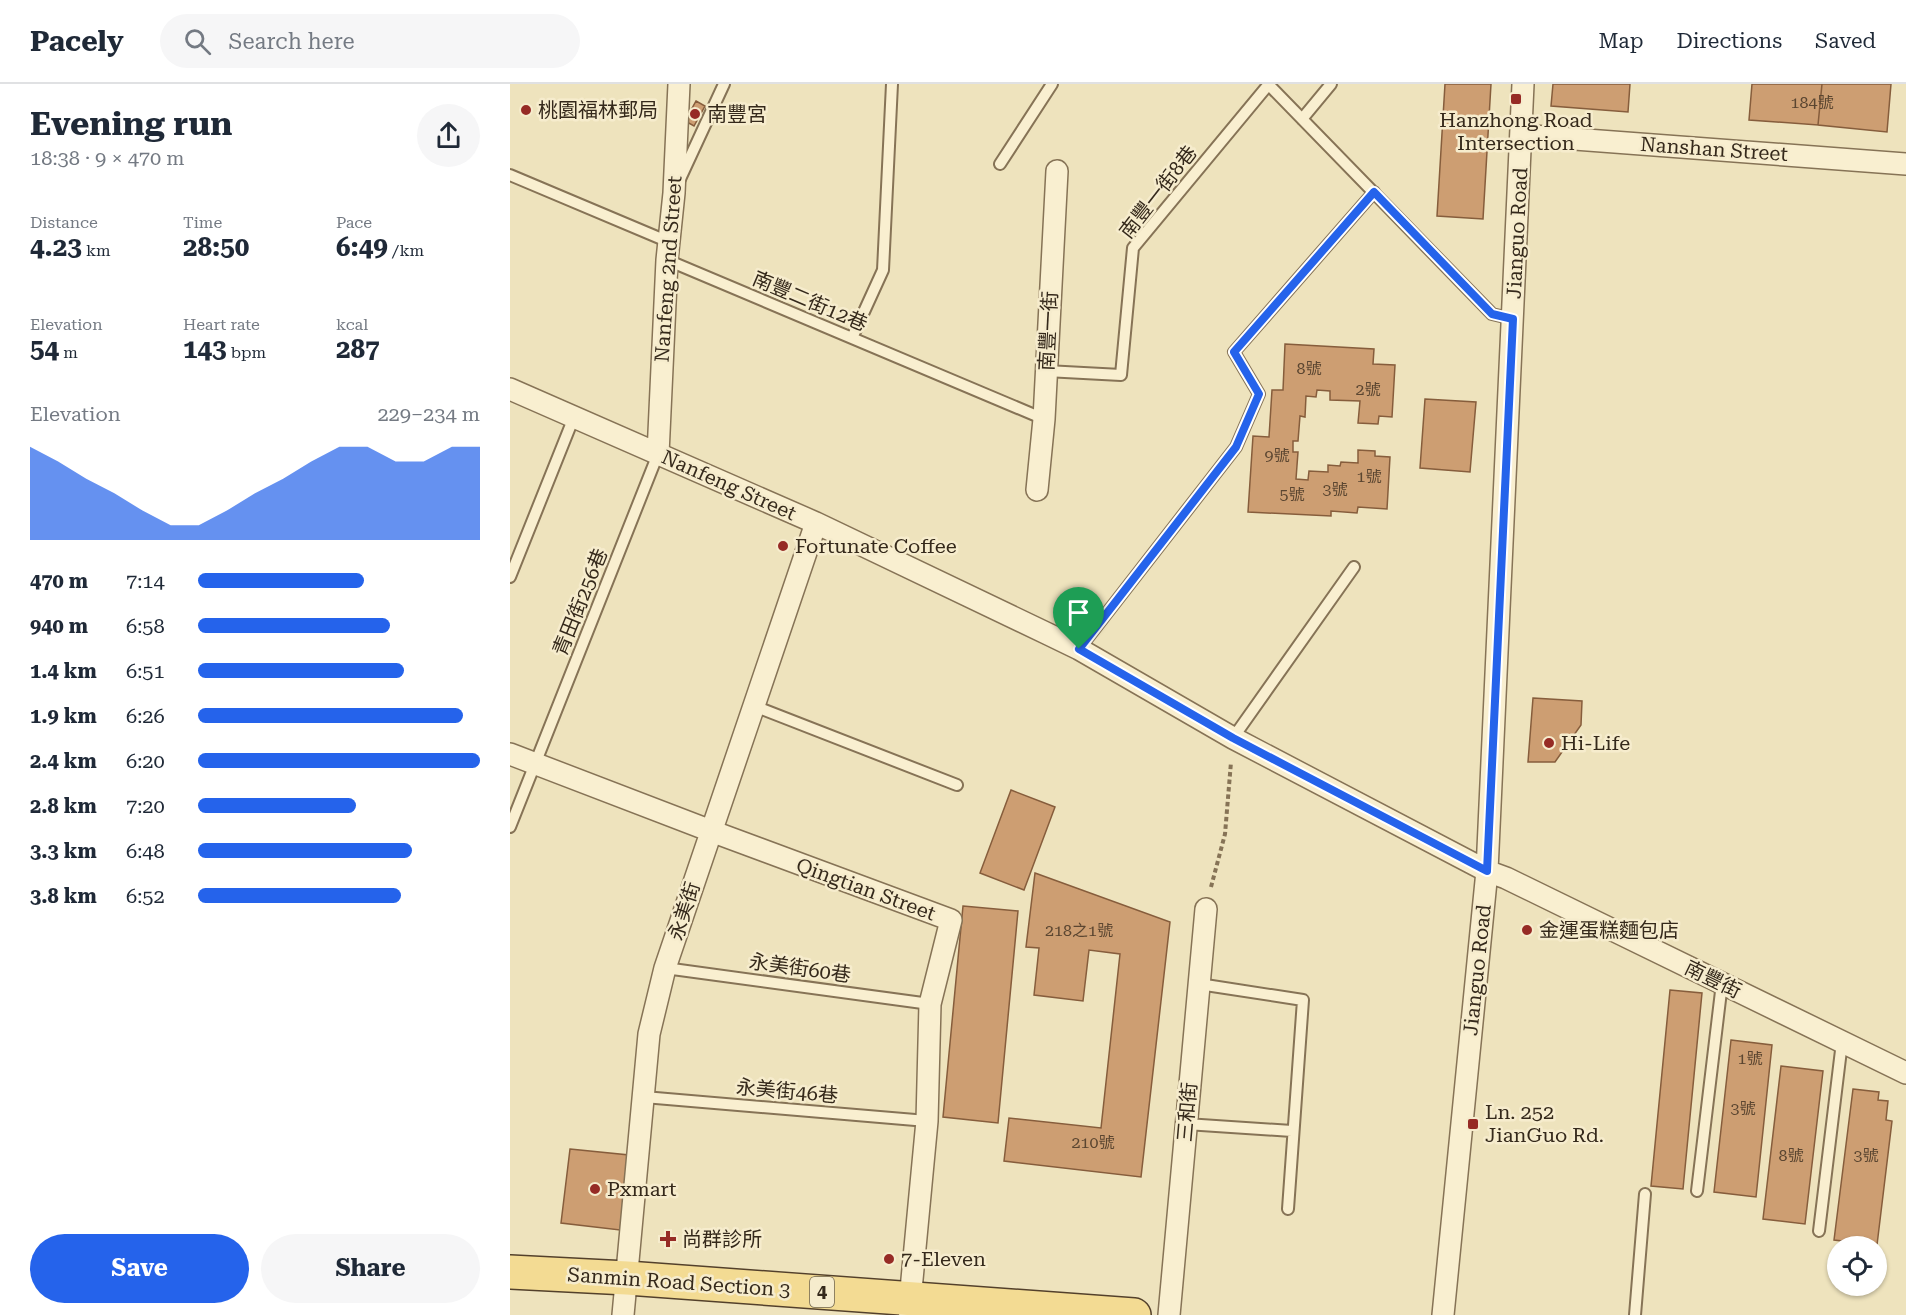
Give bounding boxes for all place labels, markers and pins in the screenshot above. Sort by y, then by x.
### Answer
marker: Hanzhong Road Intersection [1509,92,1523,106]
place label: 桃園福林郵局 [538,98,658,122]
place label: 南豐宮 [707,102,767,126]
marker: 桃園福林郵局 [519,103,533,117]
marker: 南豐宮 [688,107,702,121]
place label: Hanzhong Road Intersection [1439,108,1593,155]
place label: Fortunate Coffee [795,534,957,558]
marker: Fortunate Coffee [776,539,790,553]
pin [1053,587,1104,649]
place label: Hi-Life [1561,731,1630,755]
marker: Hi-Life [1542,736,1556,750]
place label: 金運蛋糕麵包店 [1539,918,1679,942]
marker: 金運蛋糕麵包店 [1520,923,1534,937]
place label: Ln. 252 JianGuo Rd. [1485,1100,1604,1147]
marker: Ln. 252 JianGuo Rd. [1466,1117,1480,1131]
place label: Pxmart [607,1177,677,1201]
marker: Pxmart [588,1182,602,1196]
place label: 尚群診所 [682,1227,762,1251]
marker: 尚群診所 [659,1230,677,1248]
place label: 7-Eleven [901,1247,986,1271]
marker: 7-Eleven [882,1252,896,1266]

